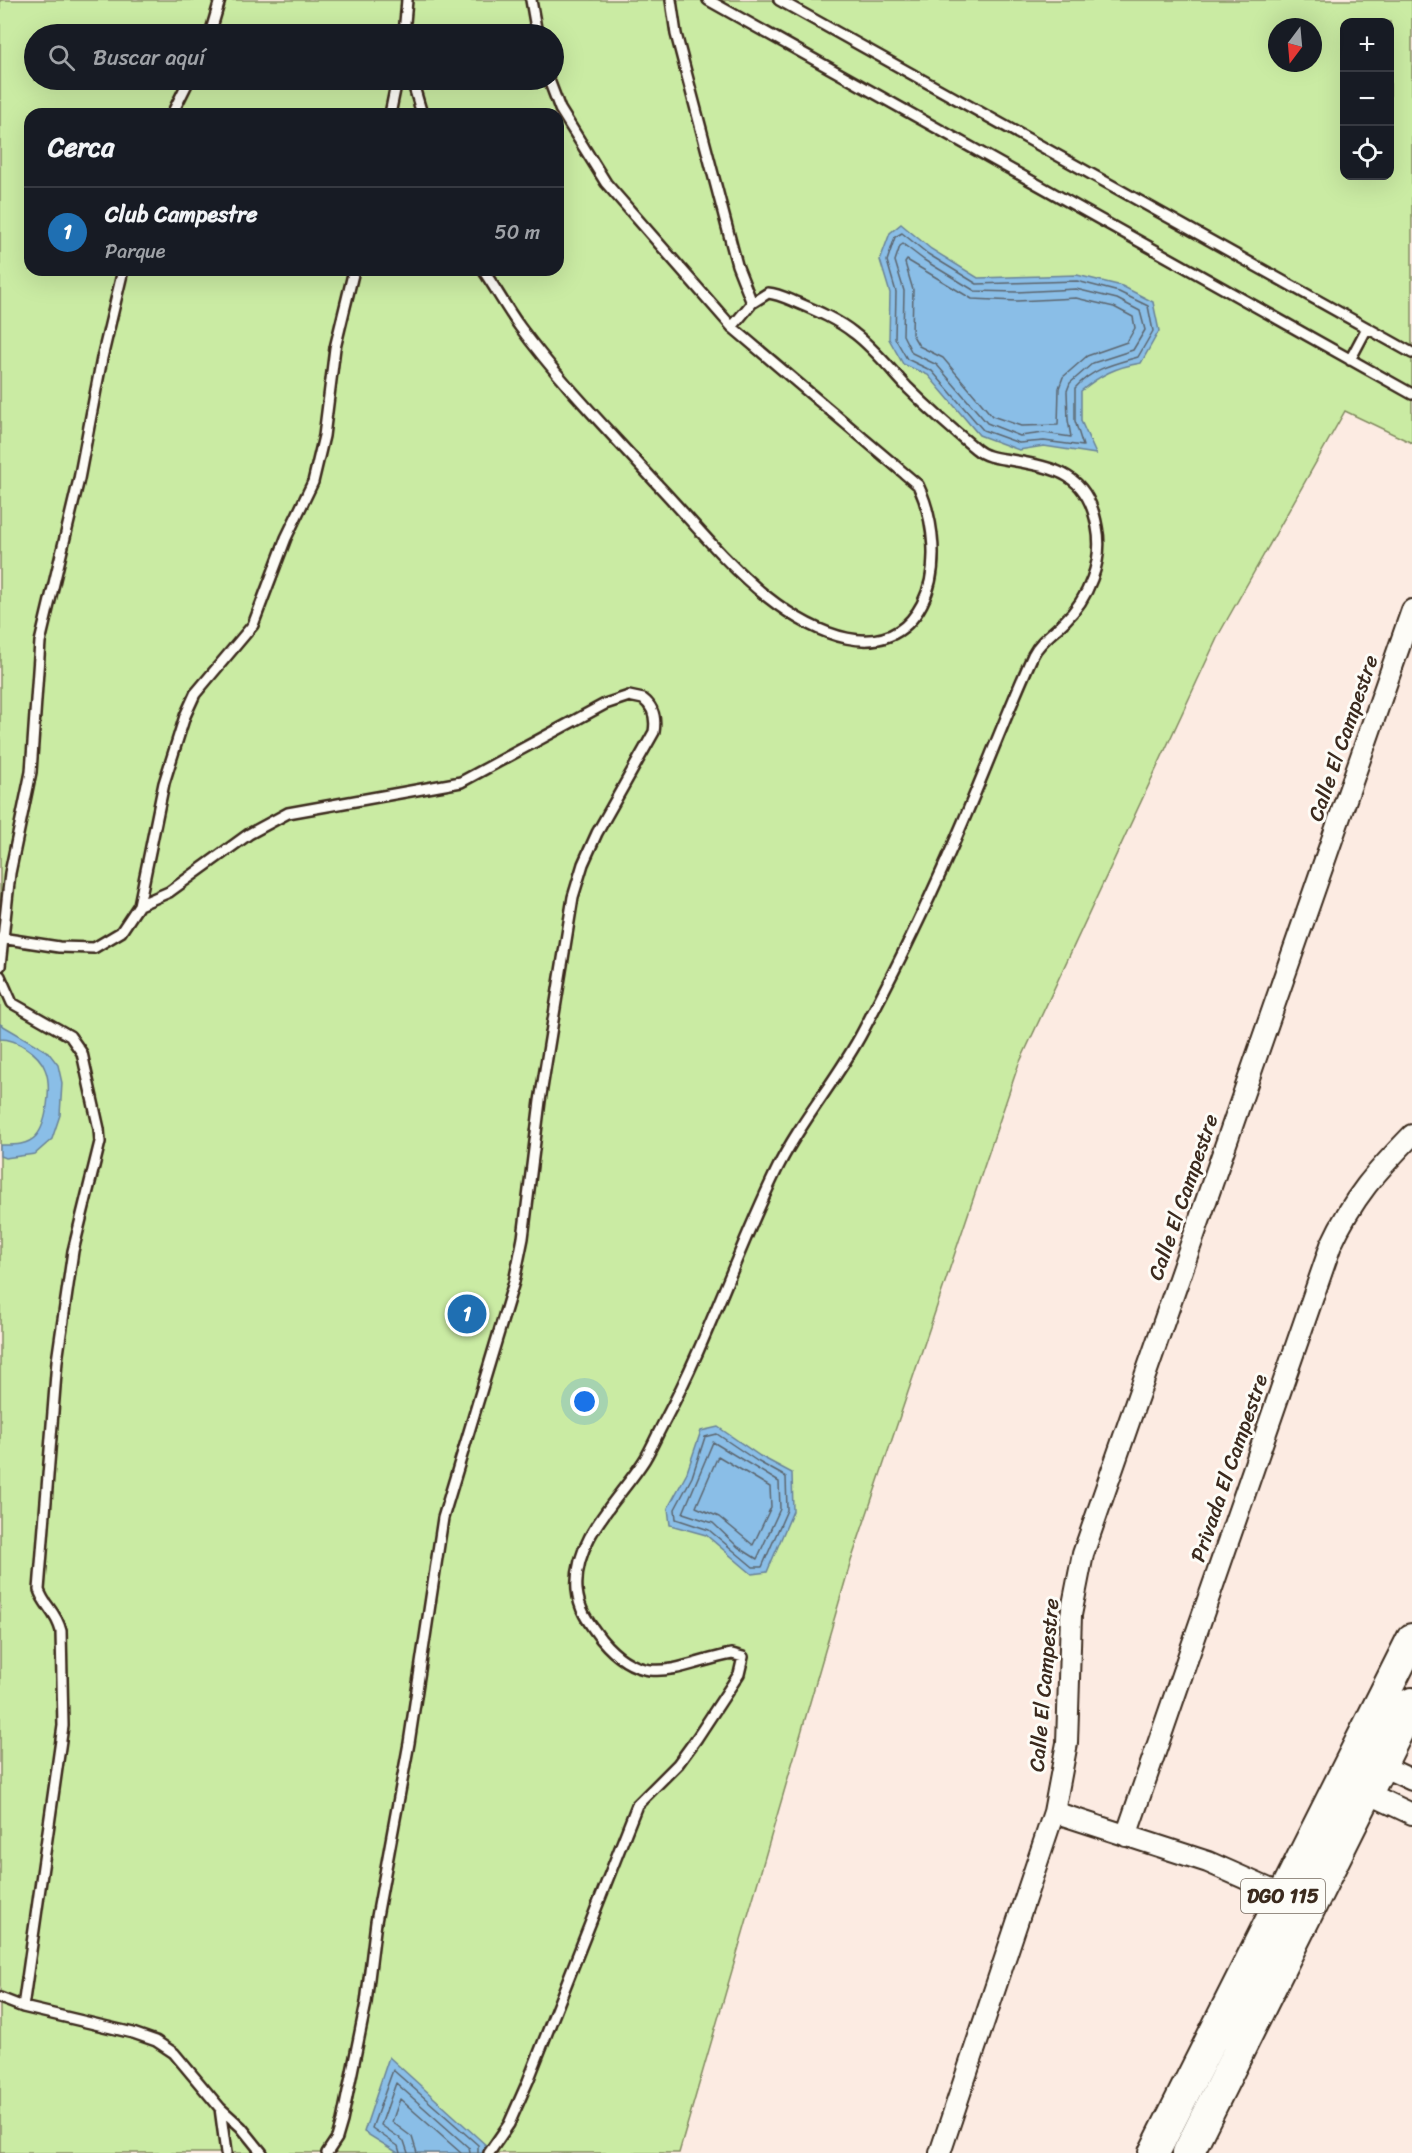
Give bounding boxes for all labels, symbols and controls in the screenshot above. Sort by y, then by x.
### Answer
north arrow [1268,18,1322,72]
map controls [1340,18,1394,180]
button: + [1340,18,1394,72]
search box [24,24,564,90]
text: Buscar aquí [93,38,205,77]
icon: search [45,41,78,74]
button: − [1340,72,1394,126]
text: Cerca [48,124,114,170]
button: locate [1340,126,1394,180]
text: Club Campestre [105,195,257,234]
text: 1 [63,215,72,250]
text: 50 m [495,215,540,250]
text: Parque [105,234,165,269]
street label: Calle El Campestre [1297,649,1389,826]
street label: Calle El Campestre [1137,1108,1229,1285]
pin: 1 [448,1292,486,1336]
street label: Privada El Campestre [1179,1369,1279,1567]
your location [570,1387,599,1416]
street label: Calle El Campestre [1017,1597,1071,1773]
road number: DGO 115 [1241,1879,1325,1913]

